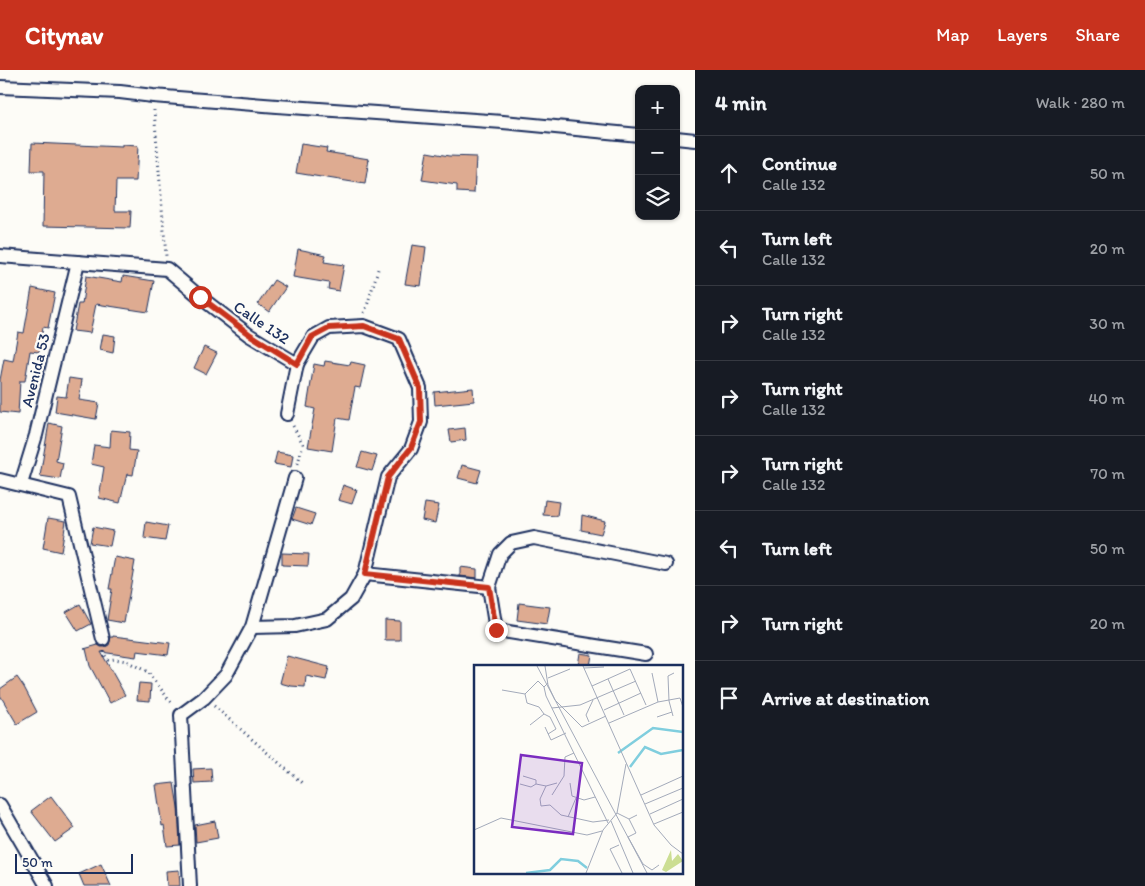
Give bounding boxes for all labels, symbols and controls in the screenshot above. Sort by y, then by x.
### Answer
text: Citynav [25,21,103,50]
text: Map [936,24,969,46]
text: Layers [997,24,1047,46]
text: Share [1075,24,1120,46]
map controls [635,85,680,220]
button: + [635,85,680,130]
text: 4 min [715,90,767,115]
text: Walk · 280 m [1036,93,1125,112]
button: − [635,130,680,175]
text: Continue [762,152,837,175]
icon: ahead [715,159,743,187]
text: 50 m [1090,164,1125,183]
button: layers [635,175,680,220]
text: Calle 132 [762,175,825,194]
text: Turn left [762,227,832,250]
icon: left [715,234,743,262]
text: 20 m [1090,239,1125,258]
text: Calle 132 [762,250,825,269]
route start [189,286,212,309]
street label: Calle 132 [230,297,294,348]
text: Turn right [762,302,843,325]
icon: right [715,309,743,337]
text: 30 m [1089,314,1125,333]
text: Calle 132 [762,325,825,344]
street label: Avenida 53 [17,331,54,409]
text: Turn right [762,377,843,400]
icon: right [715,384,743,412]
text: 40 m [1088,389,1125,408]
text: Calle 132 [762,400,825,419]
text: Turn right [762,452,843,475]
icon: right [715,459,743,487]
text: 70 m [1090,464,1125,483]
text: Calle 132 [762,475,825,494]
icon: left [715,534,743,562]
text: Turn left [762,537,832,560]
text: 50 m [1090,539,1125,558]
icon: right [715,609,743,637]
text: Turn right [762,612,843,635]
text: 20 m [1090,614,1125,633]
route end [485,619,508,642]
inset map [474,665,682,874]
icon: arrive [715,684,743,712]
text: Arrive at destination [762,687,929,710]
scale bar [15,851,132,874]
text: 50 m [22,854,53,871]

